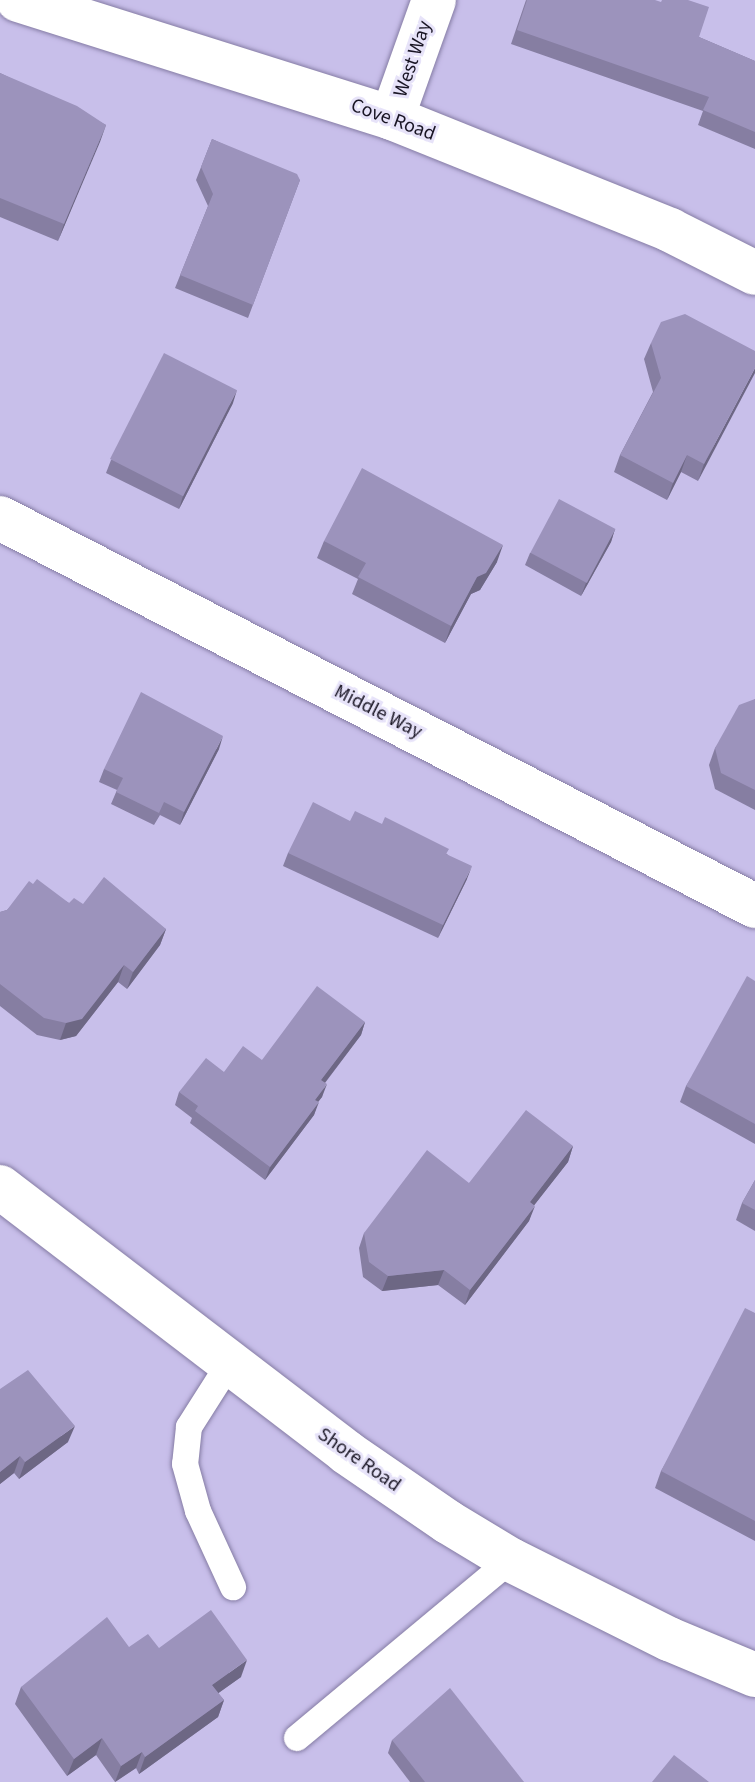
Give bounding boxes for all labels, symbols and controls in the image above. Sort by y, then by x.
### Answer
street label: West Way [389,18,437,100]
street label: Cove Road [347,94,439,146]
street label: Middle Way [330,680,426,744]
street label: Shore Road [313,1423,405,1497]

